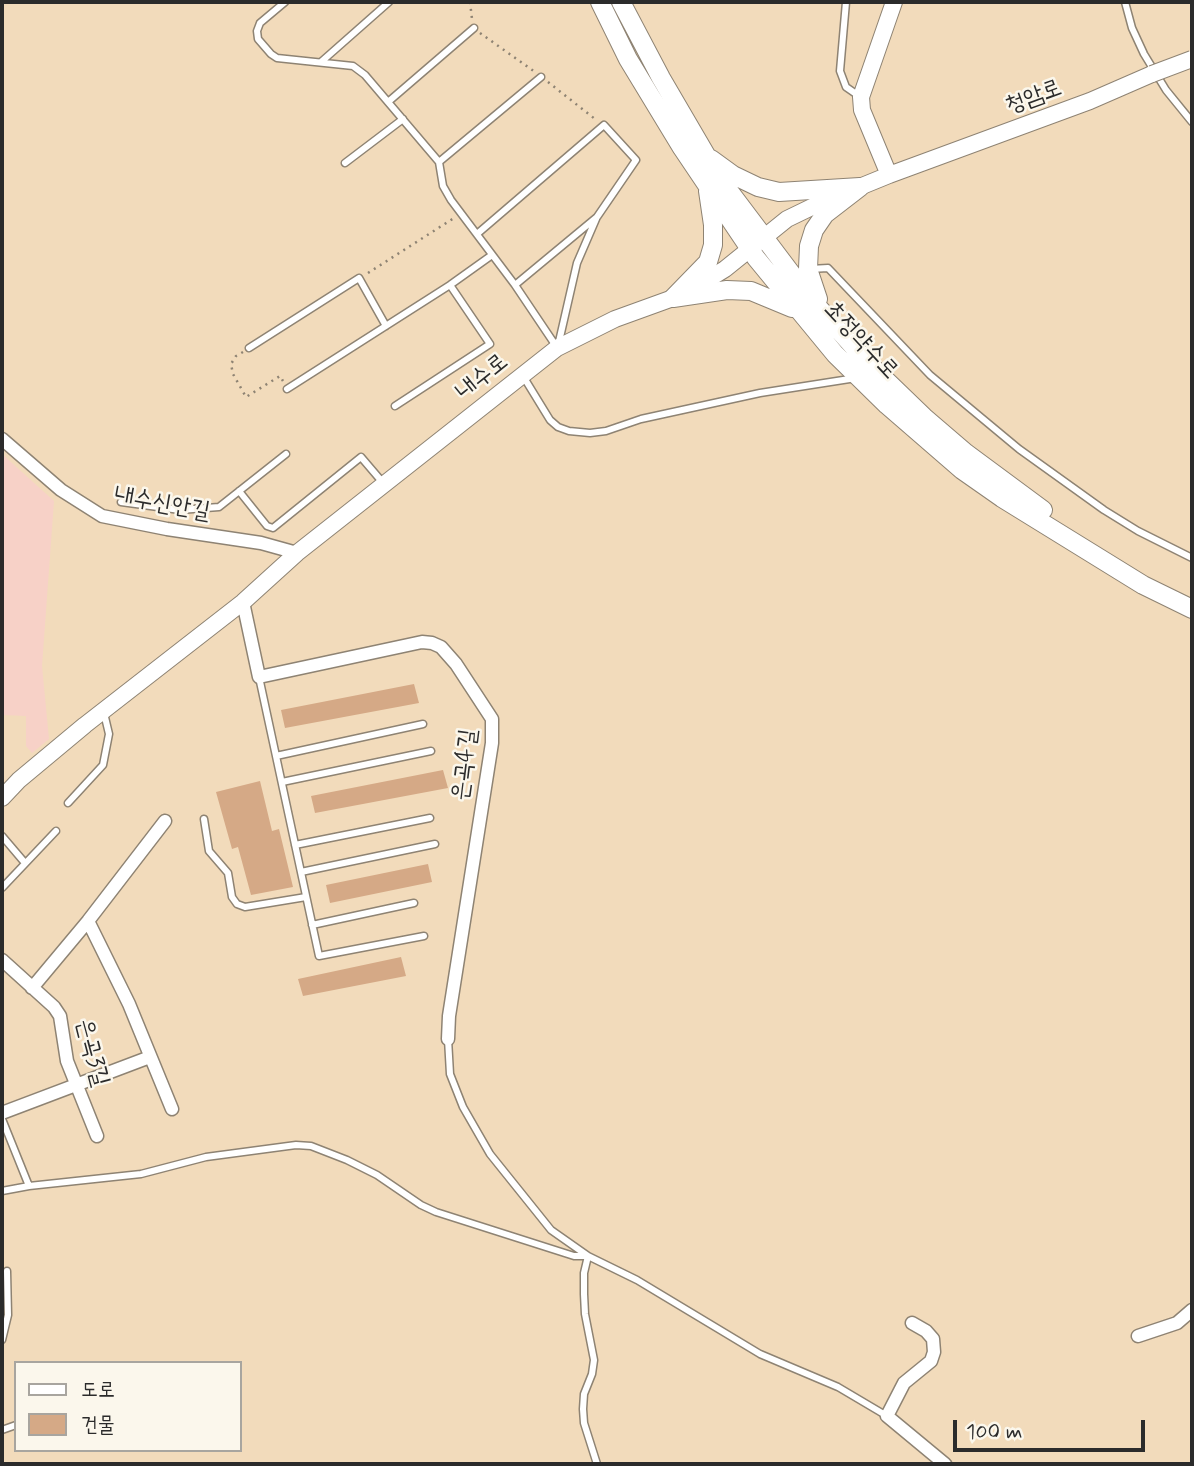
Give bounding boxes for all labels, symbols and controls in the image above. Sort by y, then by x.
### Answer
street label: 청암로 [1002,75,1066,121]
street label: 초정약수로 [817,296,903,386]
street label: 내수로 [451,349,515,407]
street label: 내수신안길 [112,482,212,528]
street label: 은곡4길 [447,728,485,802]
street label: 은곡3길 [68,1016,114,1090]
legend [14,1361,242,1452]
text: 도로 [81,1376,115,1404]
scale bar [956,1406,1148,1450]
text: 건물 [81,1411,115,1439]
text: 100 m [966,1418,1022,1446]

